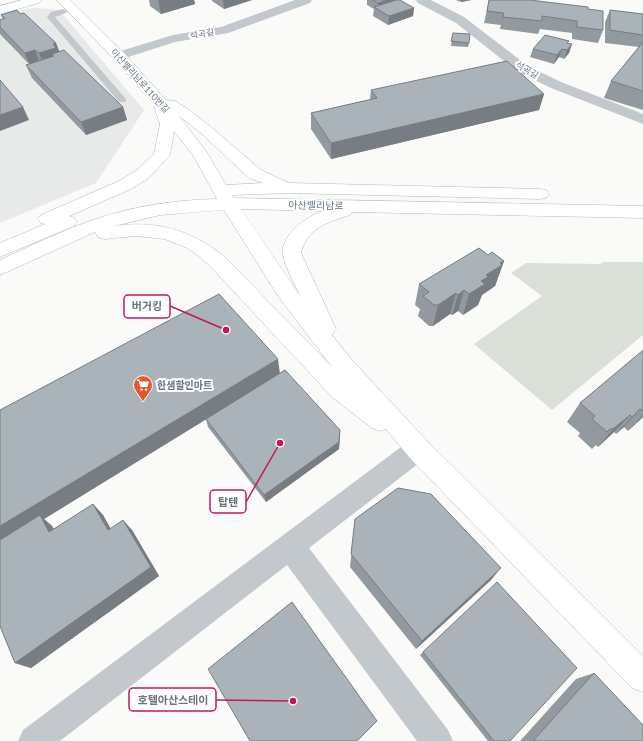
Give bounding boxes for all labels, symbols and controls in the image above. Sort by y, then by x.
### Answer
street label: 석곡길 [189,26,215,41]
street label: 아산밸리남로110번길 [109,47,172,115]
street label: 석곡길 [514,59,541,81]
street label: 아산밸리남로 [288,199,344,211]
callout: 버거킹 [124,295,170,318]
text: 버거킹 [132,299,162,312]
supermarket icon: 한샘할인마트 [132,374,154,402]
place label: 한샘할인마트 [157,379,212,391]
callout: 탑텐 [210,490,246,513]
text: 탑텐 [218,495,238,508]
callout: 호텔아산스테이 [129,688,216,711]
text: 호텔아산스테이 [138,693,208,706]

